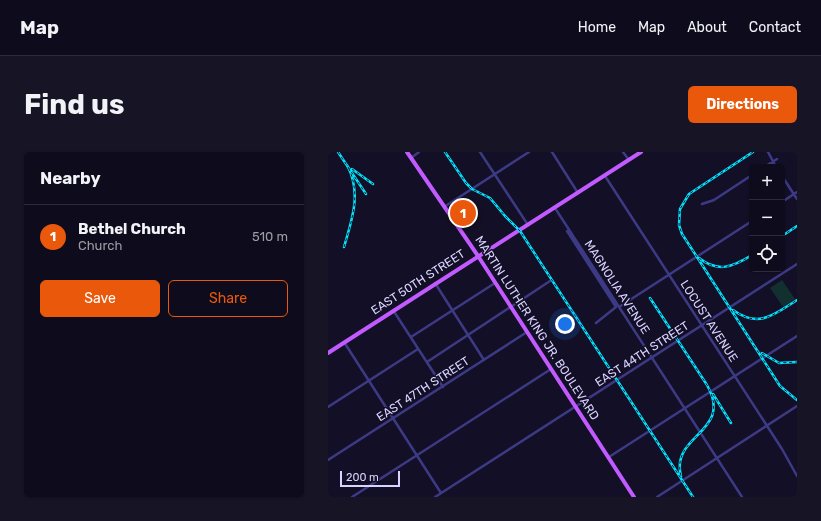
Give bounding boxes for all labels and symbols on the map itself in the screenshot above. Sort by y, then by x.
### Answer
pin: 1 [450,198,476,228]
street label: MARTIN LUTHER KING JR. BOULEVARD [472,233,602,423]
street label: MAGNOLIA AVENUE [581,237,653,337]
street label: EAST 50TH STREET [369,246,468,318]
street label: LOCUST AVENUE [677,278,741,364]
your location [555,314,575,334]
street label: EAST 44TH STREET [593,318,692,390]
street label: EAST 47TH STREET [374,354,472,424]
scale bar [340,469,400,488]

